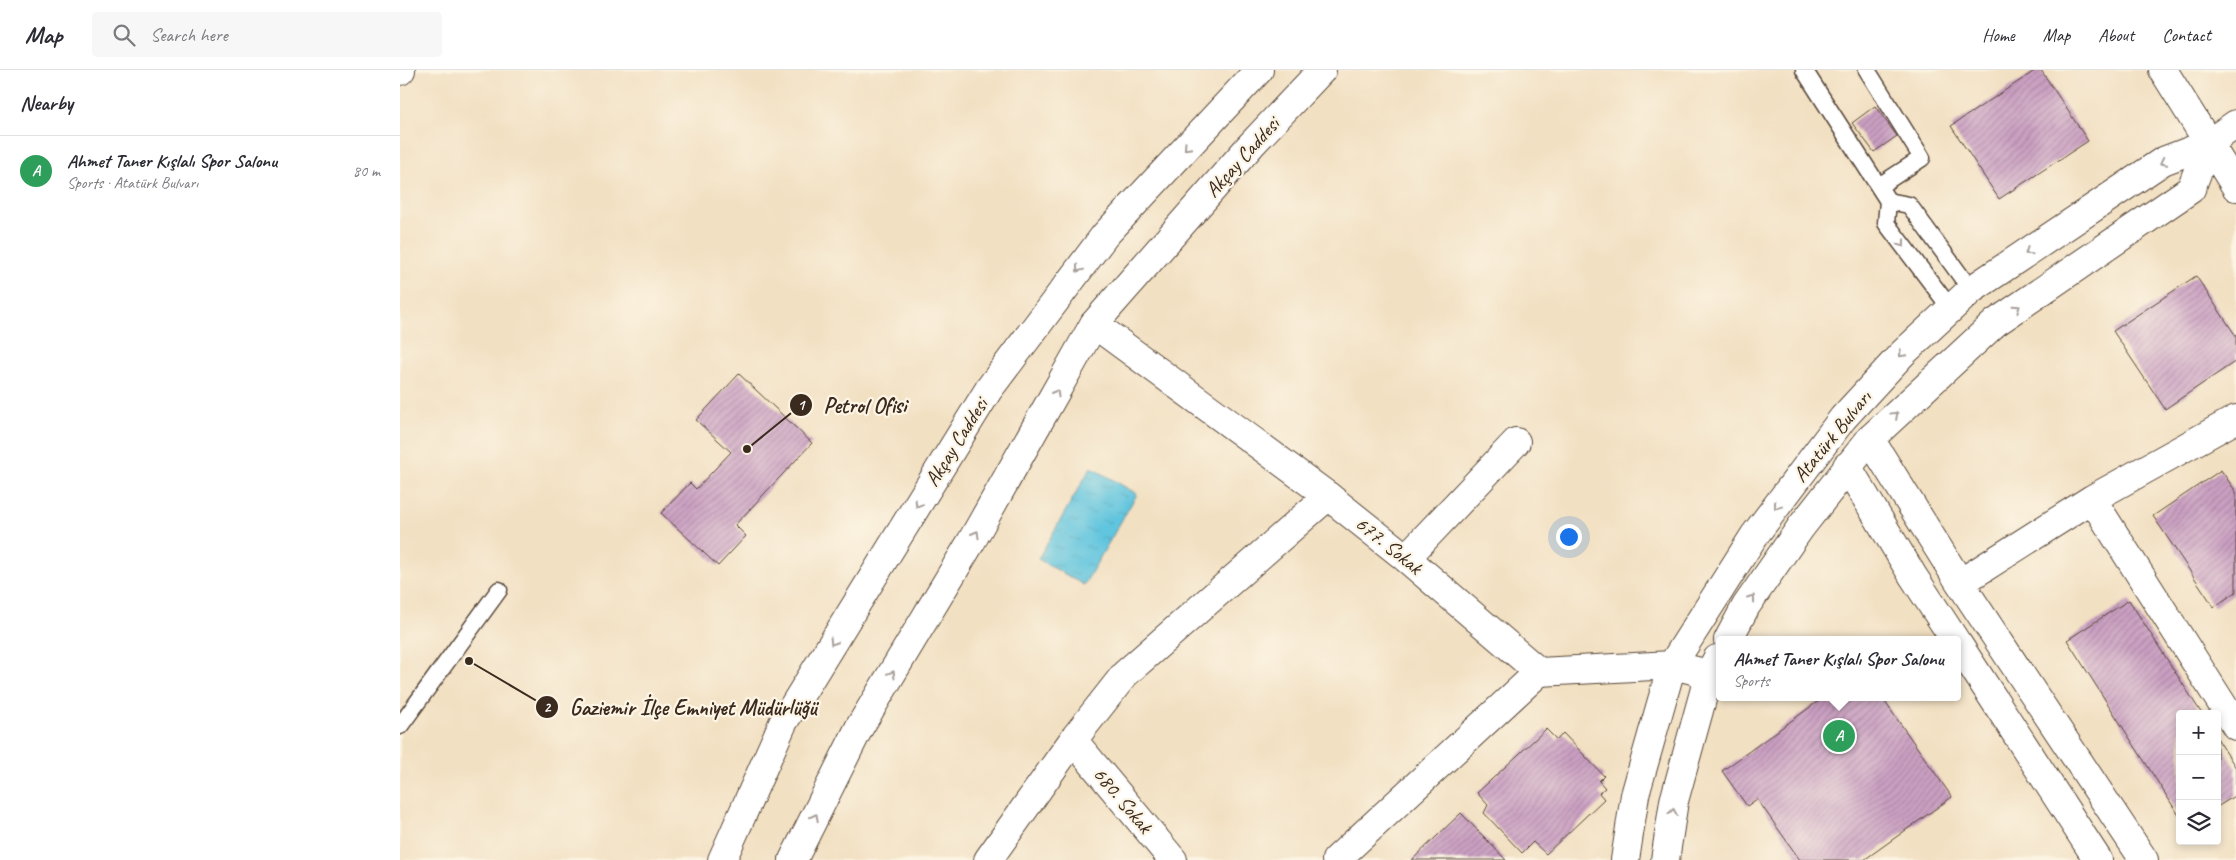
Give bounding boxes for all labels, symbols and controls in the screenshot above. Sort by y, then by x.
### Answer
search box [92,12,442,57]
text: Map [25,20,62,50]
icon: search [110,21,138,49]
text: Search here [150,23,228,47]
text: Home [1982,24,2015,46]
text: Map [2043,24,2070,46]
text: About [2098,24,2134,46]
text: Contact [2162,24,2211,46]
text: Nearby [20,90,73,116]
street label: Akçay Caddesi [1199,109,1287,203]
one-way arrow [1184,142,1193,151]
text: Ahmet Taner Kışlalı Spor Salonu [67,149,277,173]
one-way arrow [2159,156,2168,166]
text: A [32,161,40,181]
text: 80 m [353,161,380,181]
text: Sports · Atatürk Bulvarı [67,173,198,193]
one-way arrow [1897,238,1905,247]
one-way arrow [2024,246,2034,255]
one-way arrow [1077,263,1085,272]
one-way arrow [2011,305,2021,314]
one-way arrow [1899,349,1908,358]
street label: Atatürk Bulvarı [1787,384,1878,487]
callout: Petrol Ofisi [788,387,916,424]
one-way arrow [1049,389,1059,398]
street label: Akçay Caddesi [919,390,995,491]
text: Petrol Ofisi [824,392,909,420]
text: 1 [798,396,807,415]
one-way arrow [1890,412,1899,421]
one-way arrow [915,498,925,507]
one-way arrow [1774,500,1782,509]
street label: 677. Sokak [1350,510,1429,581]
your location [1556,524,1582,550]
one-way arrow [969,531,979,540]
one-way arrow [1746,594,1755,603]
one-way arrow [830,636,839,645]
popup [1716,636,1961,701]
text: Ahmet Taner Kışlalı Spor Salonu [1734,647,1943,671]
one-way arrow [886,670,896,679]
text: Sports [1734,671,1770,691]
callout: Gaziemir İlçe Emniyet Müdürlüğü [534,689,826,726]
text: Gaziemir İlçe Emniyet Müdürlüğü [570,694,819,722]
text: 2 [544,698,552,717]
map controls [2176,710,2221,845]
button: + [2176,710,2221,755]
pin: A [1823,717,1855,755]
button: − [2176,755,2221,800]
street label: 680. Sokak [1088,761,1159,840]
button: layers [2176,800,2221,845]
one-way arrow [1667,807,1677,816]
one-way arrow [809,813,819,822]

